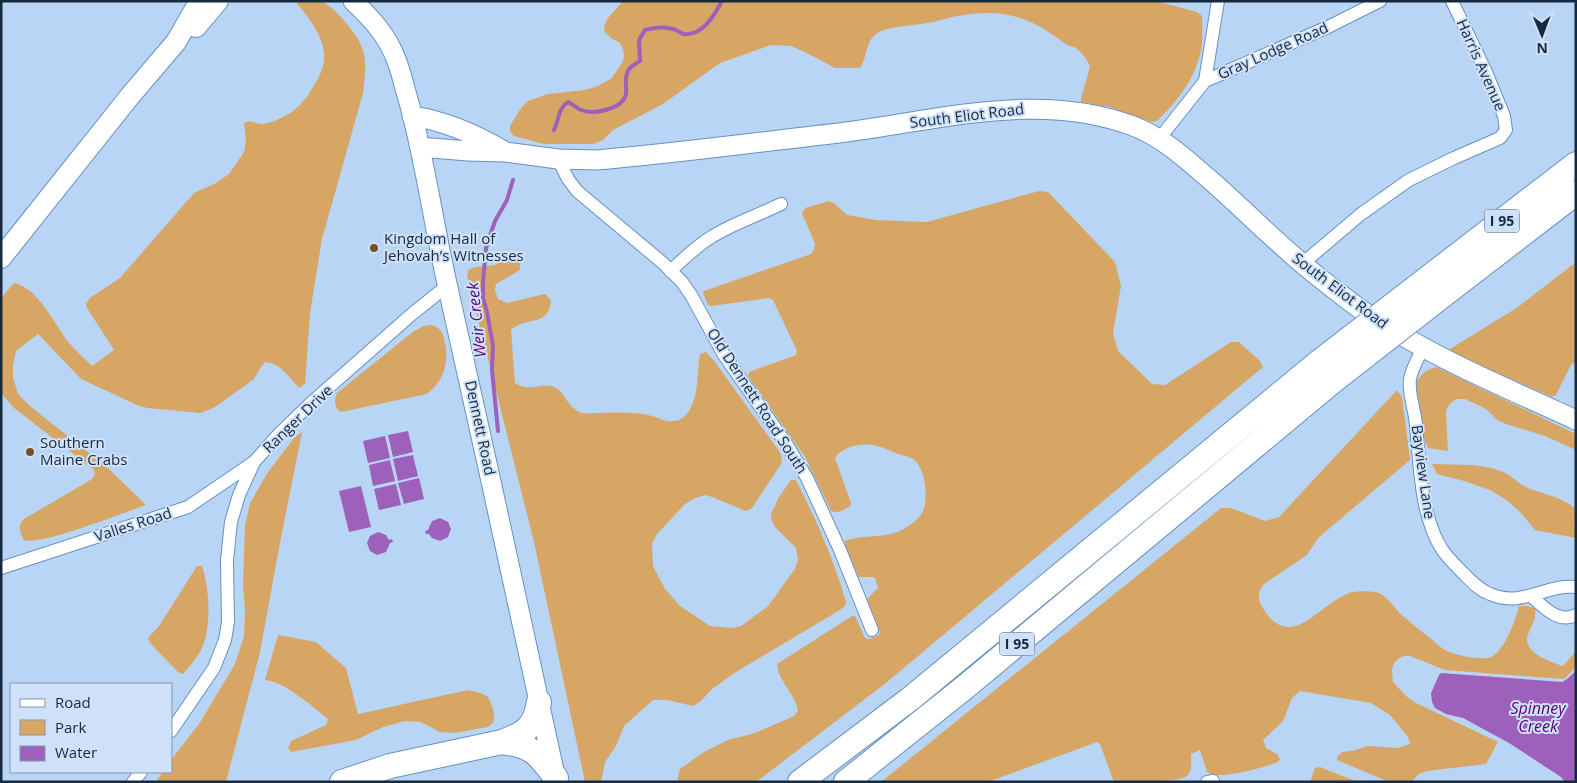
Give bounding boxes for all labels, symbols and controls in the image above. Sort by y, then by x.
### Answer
north arrow [1517,10,1567,60]
street label: Harris Avenue [1453,15,1511,114]
street label: Gray Lodge Road [1214,17,1331,83]
text: N [1536,39,1548,58]
street label: South Eliot Road [909,98,1025,132]
road number: I 95 [1484,210,1520,232]
place label: Kingdom Hall of Jehovah’s Witnesses [382,228,524,265]
marker: Kingdom Hall of Jehovah’s Witnesses [368,242,380,254]
street label: South Eliot Road [1289,248,1392,333]
water label: Weir Creek [461,280,491,359]
street label: Old Dennett Road South [703,324,813,477]
street label: Dennett Road [461,379,501,477]
street label: Ranger Drive [258,380,337,457]
street label: Bayview Lane [1408,424,1440,520]
place label: Southern Maine Crabs [40,432,127,469]
marker: Southern Maine Crabs [24,446,36,458]
street label: Valles Road [91,502,174,546]
road number: I 95 [1000,633,1034,656]
legend [10,683,172,773]
text: Road [55,692,91,712]
water label: Spinney Creek [1510,697,1567,737]
text: Park [55,717,86,737]
text: Water [55,742,97,762]

